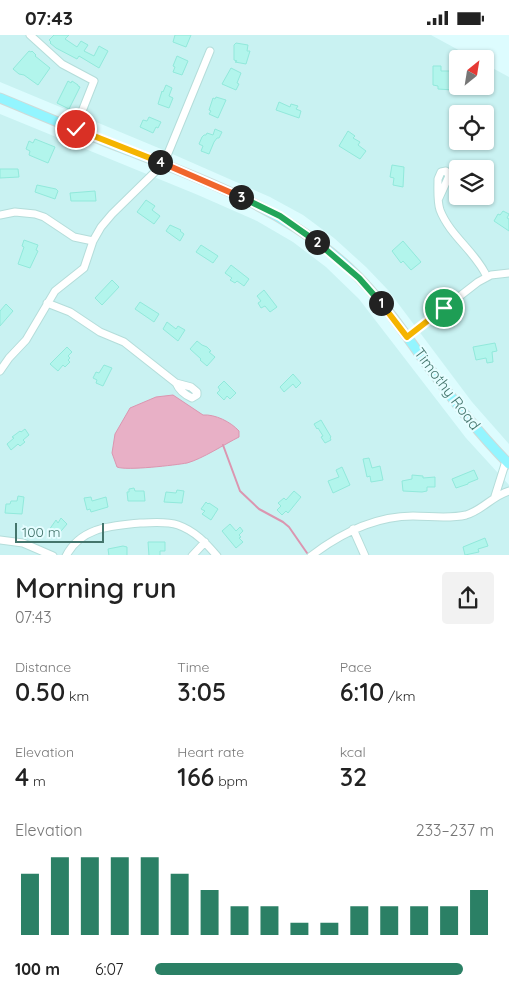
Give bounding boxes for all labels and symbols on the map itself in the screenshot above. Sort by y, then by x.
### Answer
north arrow [449,50,494,95]
pin [55,108,97,150]
pin: 4 [148,149,172,175]
pin: 3 [228,185,254,209]
pin: 2 [304,229,330,255]
pin [423,287,465,329]
pin: 1 [368,291,394,315]
street label: Timothy Road [410,344,485,434]
scale bar [15,521,104,544]

